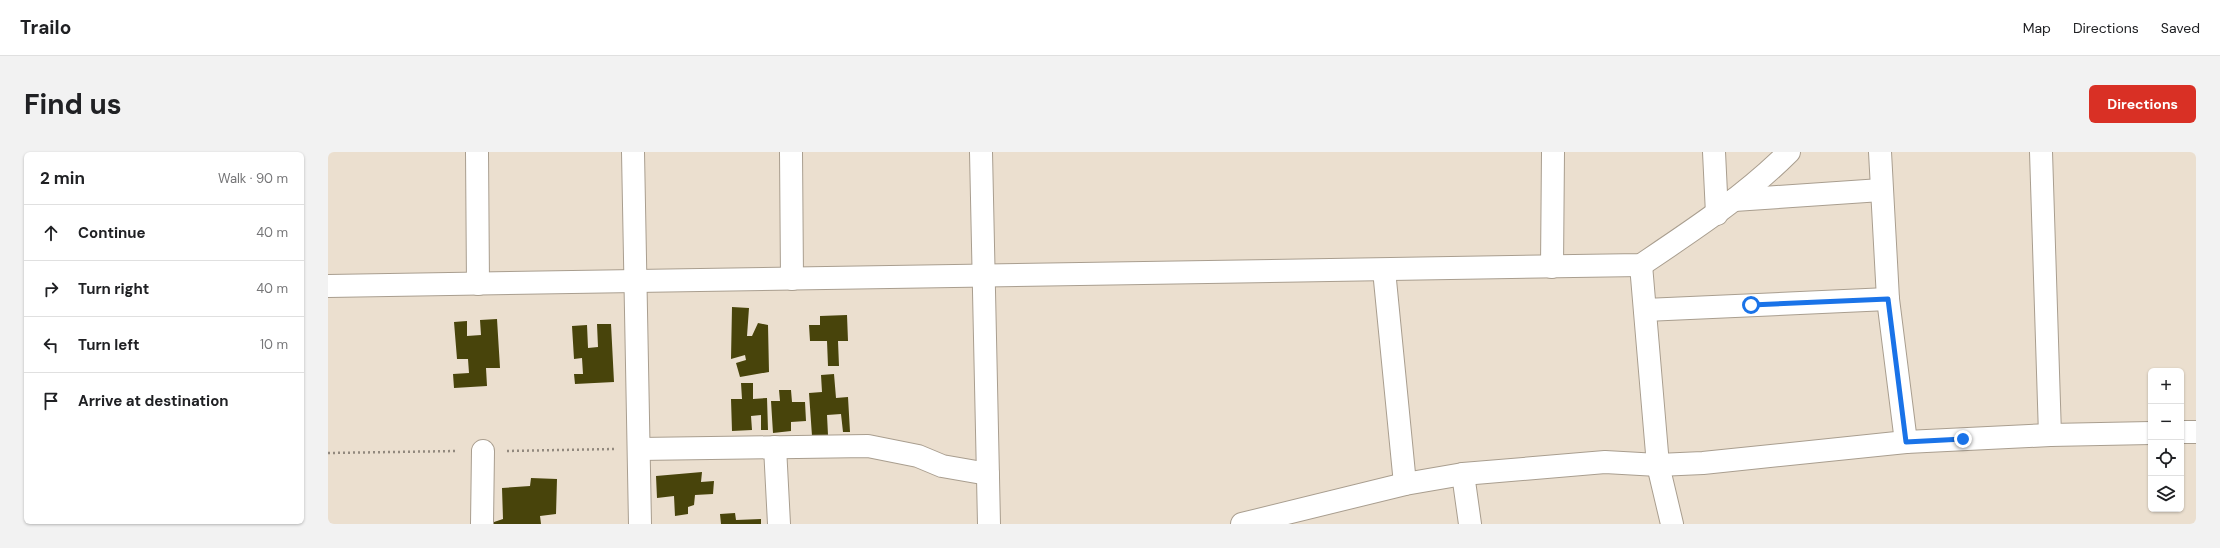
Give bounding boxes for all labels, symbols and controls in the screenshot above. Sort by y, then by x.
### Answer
text: Trailo [20,15,71,40]
text: Map [2023,19,2051,37]
text: Directions [2073,19,2139,37]
text: Saved [2161,19,2200,37]
button: Directions [2089,85,2196,123]
text: Find us [24,86,122,123]
text: 2 min [40,167,85,189]
text: Walk · 90 m [218,170,288,187]
icon: ahead [40,222,62,244]
text: Continue [78,223,146,243]
text: 40 m [256,224,288,241]
icon: right [40,278,62,300]
text: Turn right [78,279,149,299]
text: 40 m [256,280,288,297]
route start [1742,296,1760,314]
icon: left [40,334,62,356]
text: Turn left [78,335,139,355]
text: 10 m [260,336,288,353]
map controls [2148,368,2184,512]
button: + [2148,368,2184,404]
icon: arrive [40,390,62,412]
text: Arrive at destination [78,391,229,411]
button: − [2148,404,2184,440]
route end [1954,430,1972,448]
button: locate [2148,440,2184,476]
button: layers [2148,476,2184,512]

